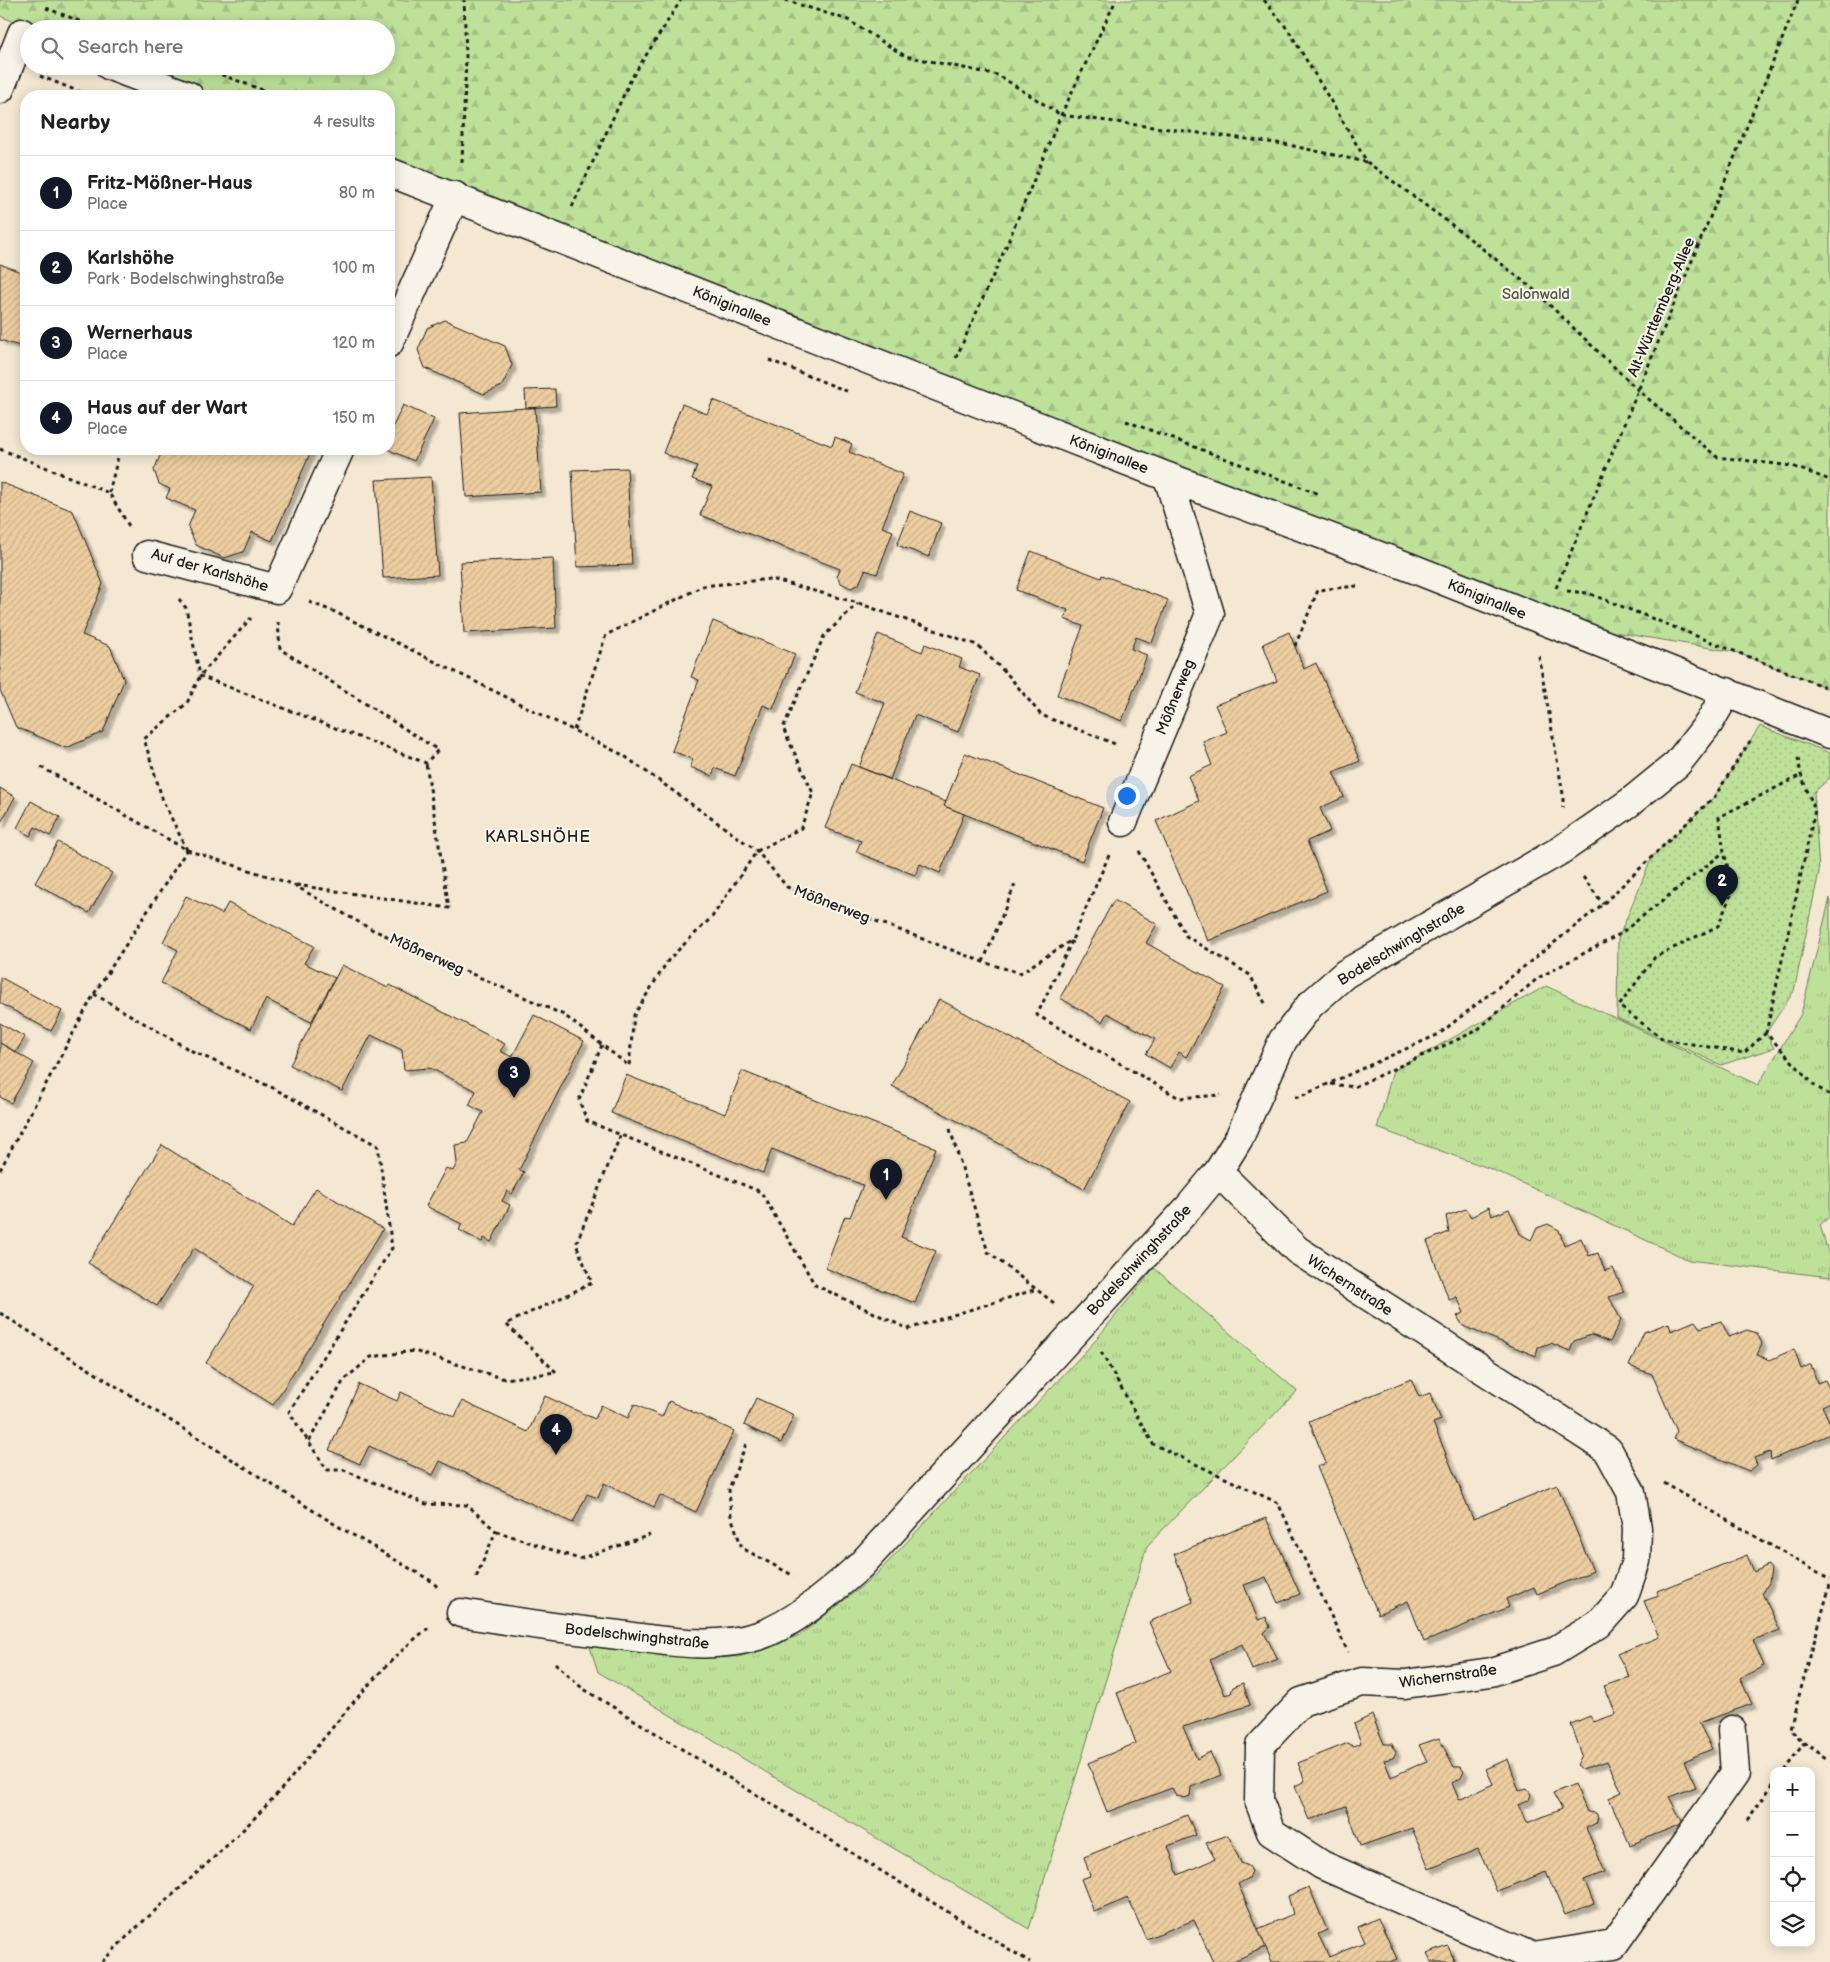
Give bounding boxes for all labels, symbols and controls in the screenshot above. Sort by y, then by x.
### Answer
search box [20,20,395,75]
icon: search [38,34,66,62]
text: Search here [78,36,183,59]
text: Nearby [40,110,110,135]
text: 4 results [313,113,375,132]
text: Fritz-Mößner-Haus [87,172,252,195]
text: 1 [53,184,59,203]
text: 80 m [339,184,375,203]
text: Place [87,195,128,214]
street label: Alt-Württemberg-Allee [1623,235,1699,380]
text: Karlshöhe [87,247,174,270]
text: 2 [51,259,61,278]
text: 100 m [332,259,375,278]
text: Park · Bodelschwinghstraße [87,270,284,289]
street label: Königinallee [690,282,774,331]
park label: Salonwald [1502,285,1570,304]
text: Wernerhaus [87,322,193,345]
text: 3 [51,334,61,353]
text: 120 m [332,334,375,353]
text: Place [87,345,128,364]
text: Haus auf der Wart [87,397,247,420]
text: 4 [51,409,61,428]
text: 150 m [333,409,375,428]
text: Place [87,420,128,439]
street label: Königinallee [1066,431,1151,478]
street label: Auf der Karlshöhe [149,545,271,596]
street label: Königinallee [1445,575,1529,624]
street label: Mößnerweg [1152,657,1199,738]
your location [1114,783,1140,809]
district label: KARLSHÖHE [485,826,591,847]
pin: 2 [1706,865,1738,906]
street label: Mößnerweg [791,881,873,928]
street label: Bodelschwinghstraße [1334,899,1468,990]
street label: Mößnerweg [386,929,467,979]
pin: 3 [498,1057,530,1098]
pin: 1 [870,1159,902,1200]
street label: Bodelschwinghstraße [1083,1201,1196,1320]
street label: Wichernstraße [1303,1251,1396,1320]
pin: 4 [540,1414,572,1455]
street label: Bodelschwinghstraße [564,1619,710,1654]
street label: Wichernstraße [1398,1660,1498,1693]
map controls [1770,1767,1815,1947]
button: + [1770,1767,1815,1812]
button: − [1770,1812,1815,1857]
button: locate [1770,1857,1815,1902]
button: layers [1770,1902,1815,1947]

